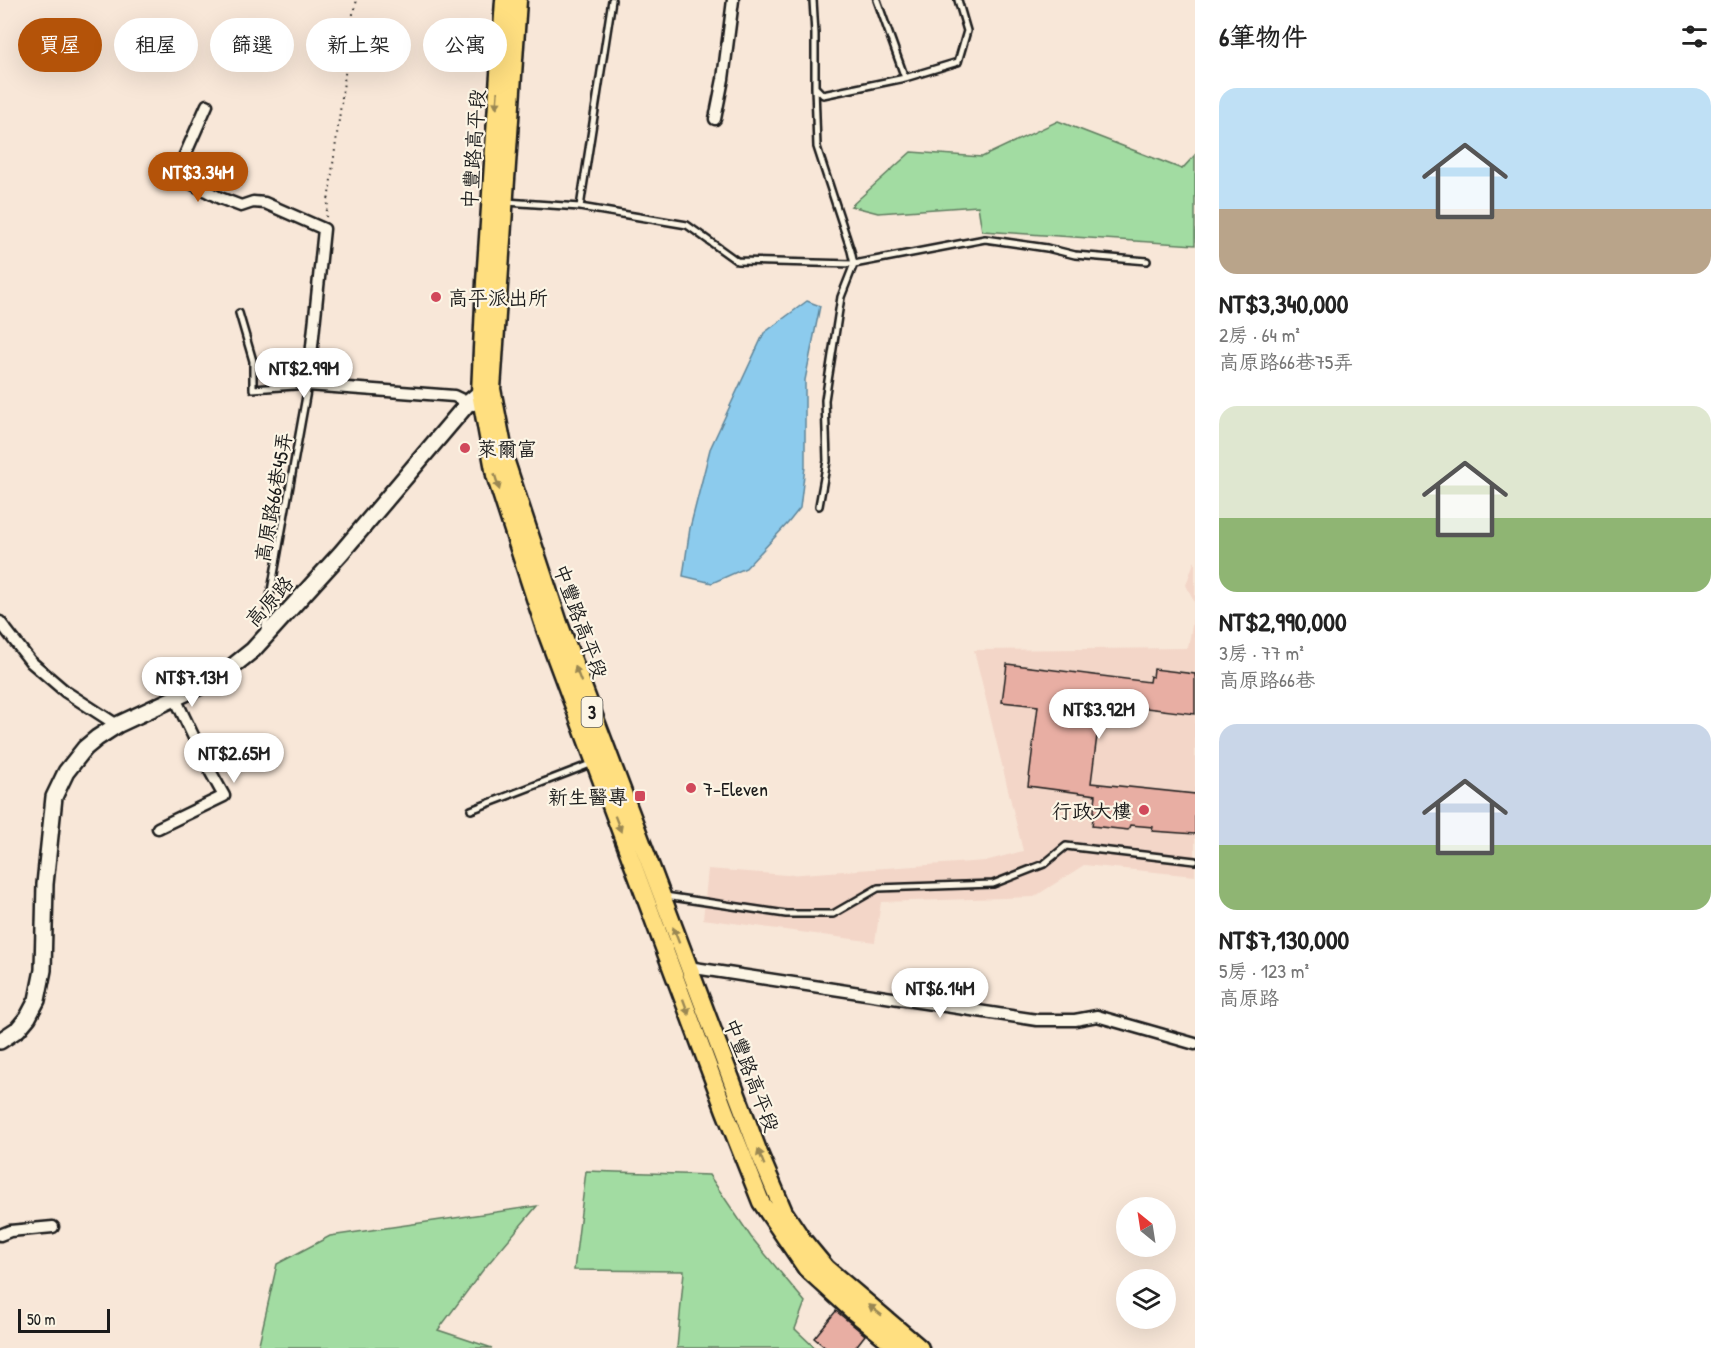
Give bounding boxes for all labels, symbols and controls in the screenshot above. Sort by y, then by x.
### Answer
chip: 買屋 [18,18,102,72]
chip: 租屋 [114,18,198,72]
chip: 篩選 [210,18,294,72]
chip: 新上架 [306,18,411,72]
chip: 公寓 [423,18,507,72]
text: 6筆物件 [1219,19,1307,54]
icon: filters [1678,20,1711,53]
street label: 中豐路高平段 [455,88,491,210]
one-way arrow [493,91,502,110]
icon: home [1411,127,1519,235]
pin: NT$3.34M [136,152,260,203]
text: NT$3.34M [162,158,234,185]
place label: 高平派出所 [448,284,548,311]
text: NT$3,340,000 [1219,286,1348,321]
marker: 高平派出所 [429,290,443,304]
text: 2房 · 64 m² [1219,321,1300,348]
pin: NT$2.99M [242,348,366,399]
text: 高原路66巷75弄 [1219,348,1353,375]
text: NT$2.99M [269,354,339,381]
street label: 高原路66巷45弄 [248,430,298,564]
place label: 萊爾富 [477,435,537,462]
marker: 萊爾富 [458,441,472,455]
icon: home [1411,445,1519,553]
one-way arrow [493,473,502,491]
street label: 中豐路高平段 [548,560,614,682]
street label: 高原路 [239,569,300,632]
text: NT$2,990,000 [1219,604,1347,639]
text: 3房 · 77 m² [1219,639,1304,666]
pin: NT$7.13M [130,657,254,708]
text: NT$7.13M [156,663,228,690]
one-way arrow [572,665,582,683]
text: 高原路66巷 [1219,666,1315,693]
pin: NT$3.92M [1037,689,1161,740]
text: NT$3.92M [1063,695,1135,722]
road number: 3 [582,697,602,727]
pin: NT$2.65M [172,733,296,784]
text: NT$2.65M [198,739,270,766]
icon: home [1411,763,1519,871]
place label: 7-Eleven [703,775,768,802]
marker: 7-Eleven [684,781,698,795]
place label: 新生醫專 [548,783,628,810]
marker: 新生醫專 [633,789,647,803]
place label: 行政大樓 [1052,797,1132,824]
marker: 行政大樓 [1137,803,1151,817]
one-way arrow [613,816,623,834]
text: NT$7,130,000 [1219,922,1349,957]
one-way arrow [671,926,681,944]
text: 5房 · 123 m² [1219,957,1309,984]
pin: NT$6.14M [878,968,1002,1019]
text: NT$6.14M [905,974,975,1001]
text: 高原路 [1219,984,1279,1011]
one-way arrow [681,998,691,1016]
street label: 中豐路高平段 [718,1014,786,1136]
one-way arrow [756,1147,766,1165]
north arrow [1116,1197,1176,1257]
map controls [1116,1197,1176,1329]
button: layers [1116,1269,1176,1329]
one-way arrow [868,1305,883,1317]
scale bar [18,1306,110,1334]
text: 50 m [27,1308,56,1330]

